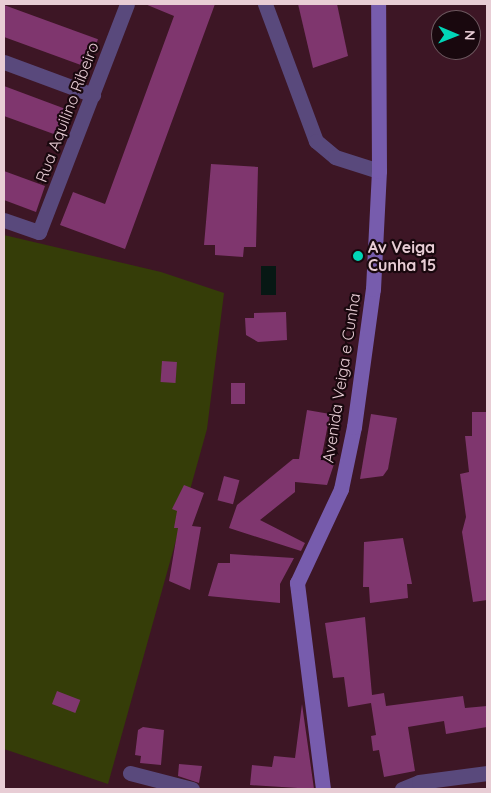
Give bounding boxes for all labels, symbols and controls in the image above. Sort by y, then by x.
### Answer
north arrow [431,10,481,60]
text: N [461,30,479,41]
street label: Rua Aquilino Ribeiro [31,39,103,185]
place label: Av Veiga Cunha 15 [368,237,436,275]
marker: Av Veiga Cunha 15 [352,250,364,262]
street label: Avenida Veiga e Cunha [318,292,364,464]

